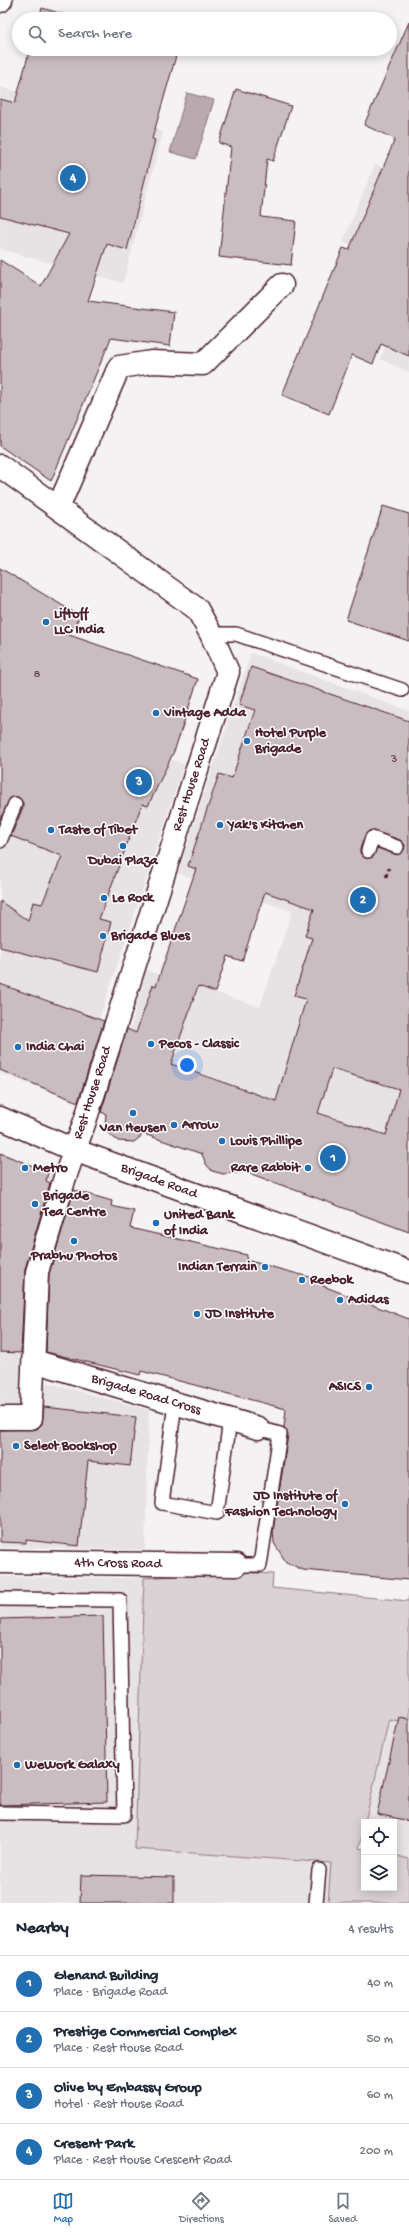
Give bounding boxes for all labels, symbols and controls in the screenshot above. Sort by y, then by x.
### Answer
search box [12,12,397,56]
icon: search [26,23,48,45]
text: Search here [58,25,132,43]
pin: 4 [60,163,86,193]
place label: Liftoff LLC India [54,606,105,639]
marker: Liftoff LLC India [41,617,51,627]
house number: 8 [34,668,41,682]
place label: Vintage Adda [163,705,247,722]
marker: Vintage Adda [151,708,161,718]
place label: Hotel Purple Brigade [254,725,327,758]
street label: Rest House Road [169,735,216,834]
marker: Hotel Purple Brigade [242,736,252,746]
house number: 3 [390,753,397,767]
pin: 3 [126,767,152,797]
place label: Yak's Kitchen [226,817,303,834]
marker: Yak's Kitchen [215,820,225,830]
place label: Taste of Tibet [58,822,138,839]
marker: Taste of Tibet [46,825,56,835]
marker: Dubai Plaza [118,841,128,851]
place label: Dubai Plaza [86,853,159,870]
pin: 2 [350,885,376,915]
place label: Le Rock [112,890,155,907]
marker: Le Rock [99,893,109,903]
place label: Brigade Blues [110,928,191,945]
marker: Brigade Blues [98,931,108,941]
place label: Pecos - Classic [158,1036,240,1053]
place label: India Chai [26,1039,84,1056]
marker: Pecos - Classic [146,1039,156,1049]
marker: India Chai [13,1042,23,1052]
street label: Rest House Road [70,1043,117,1142]
your location [177,1055,197,1075]
marker: Van Heusen [128,1108,138,1118]
place label: Arrow [181,1117,218,1134]
place label: Van Heusen [99,1120,167,1137]
marker: Arrow [169,1120,179,1130]
place label: Louis Phillipe [230,1133,303,1150]
marker: Louis Phillipe [217,1136,227,1146]
pin: 1 [320,1143,346,1173]
street label: Brigade Road [117,1159,201,1203]
place label: Metro [33,1160,69,1177]
place label: Rare Rabbit [230,1160,301,1177]
marker: Metro [20,1163,30,1173]
marker: Rare Rabbit [303,1163,313,1173]
place label: Brigade Tea Centre [42,1188,107,1221]
marker: Brigade Tea Centre [30,1199,40,1209]
place label: United Bank of India [163,1207,236,1240]
marker: United Bank of India [151,1218,161,1228]
marker: Prabhu Photos [69,1236,79,1246]
place label: Prabhu Photos [30,1248,118,1265]
place label: Indian Terrain [178,1259,257,1276]
marker: Indian Terrain [260,1262,270,1272]
place label: Reebok [309,1272,354,1289]
marker: Reebok [297,1275,307,1285]
place label: Adidas [347,1292,389,1309]
marker: Adidas [335,1295,345,1305]
place label: JD Institute [204,1306,275,1323]
marker: JD Institute [192,1309,202,1319]
street label: Brigade Road Cross [88,1370,204,1419]
place label: ASICS [328,1379,362,1396]
marker: ASICS [364,1382,374,1392]
place label: Select Bookshop [24,1438,117,1455]
marker: Select Bookshop [11,1441,21,1451]
place label: JD Institute of Fashion Technology [224,1488,339,1521]
marker: JD Institute of Fashion Technology [340,1499,350,1509]
street label: 4th Cross Road [74,1554,164,1573]
place label: WeWork Galaxy [24,1757,120,1774]
marker: WeWork Galaxy [12,1760,22,1770]
map controls [361,1819,397,1891]
button: locate [361,1819,397,1855]
button: layers [361,1855,397,1891]
text: Nearby [16,1919,69,1939]
text: 4 results [349,1922,393,1937]
text: Glenand Building [54,1967,158,1985]
text: 1 [26,1976,32,1991]
text: 40 m [367,1976,393,1991]
text: Place · Brigade Road [54,1985,167,2000]
text: Prestige Commercial Complex [54,2023,237,2041]
text: 2 [26,2032,32,2047]
text: 50 m [366,2032,393,2047]
text: Place · Rest House Road [54,2041,183,2056]
text: Olive by Embassy Group [54,2079,202,2097]
text: 3 [26,2088,32,2103]
text: 60 m [367,2088,393,2103]
text: Hotel · Rest House Road [54,2097,183,2112]
text: Cresent Park [54,2135,134,2153]
text: 4 [26,2144,32,2159]
text: 200 m [360,2144,393,2159]
text: Place · Rest House Crescent Road [54,2153,231,2168]
tab: Map [52,2190,74,2226]
tab: Directions [179,2190,224,2226]
tab: Saved [328,2190,357,2226]

